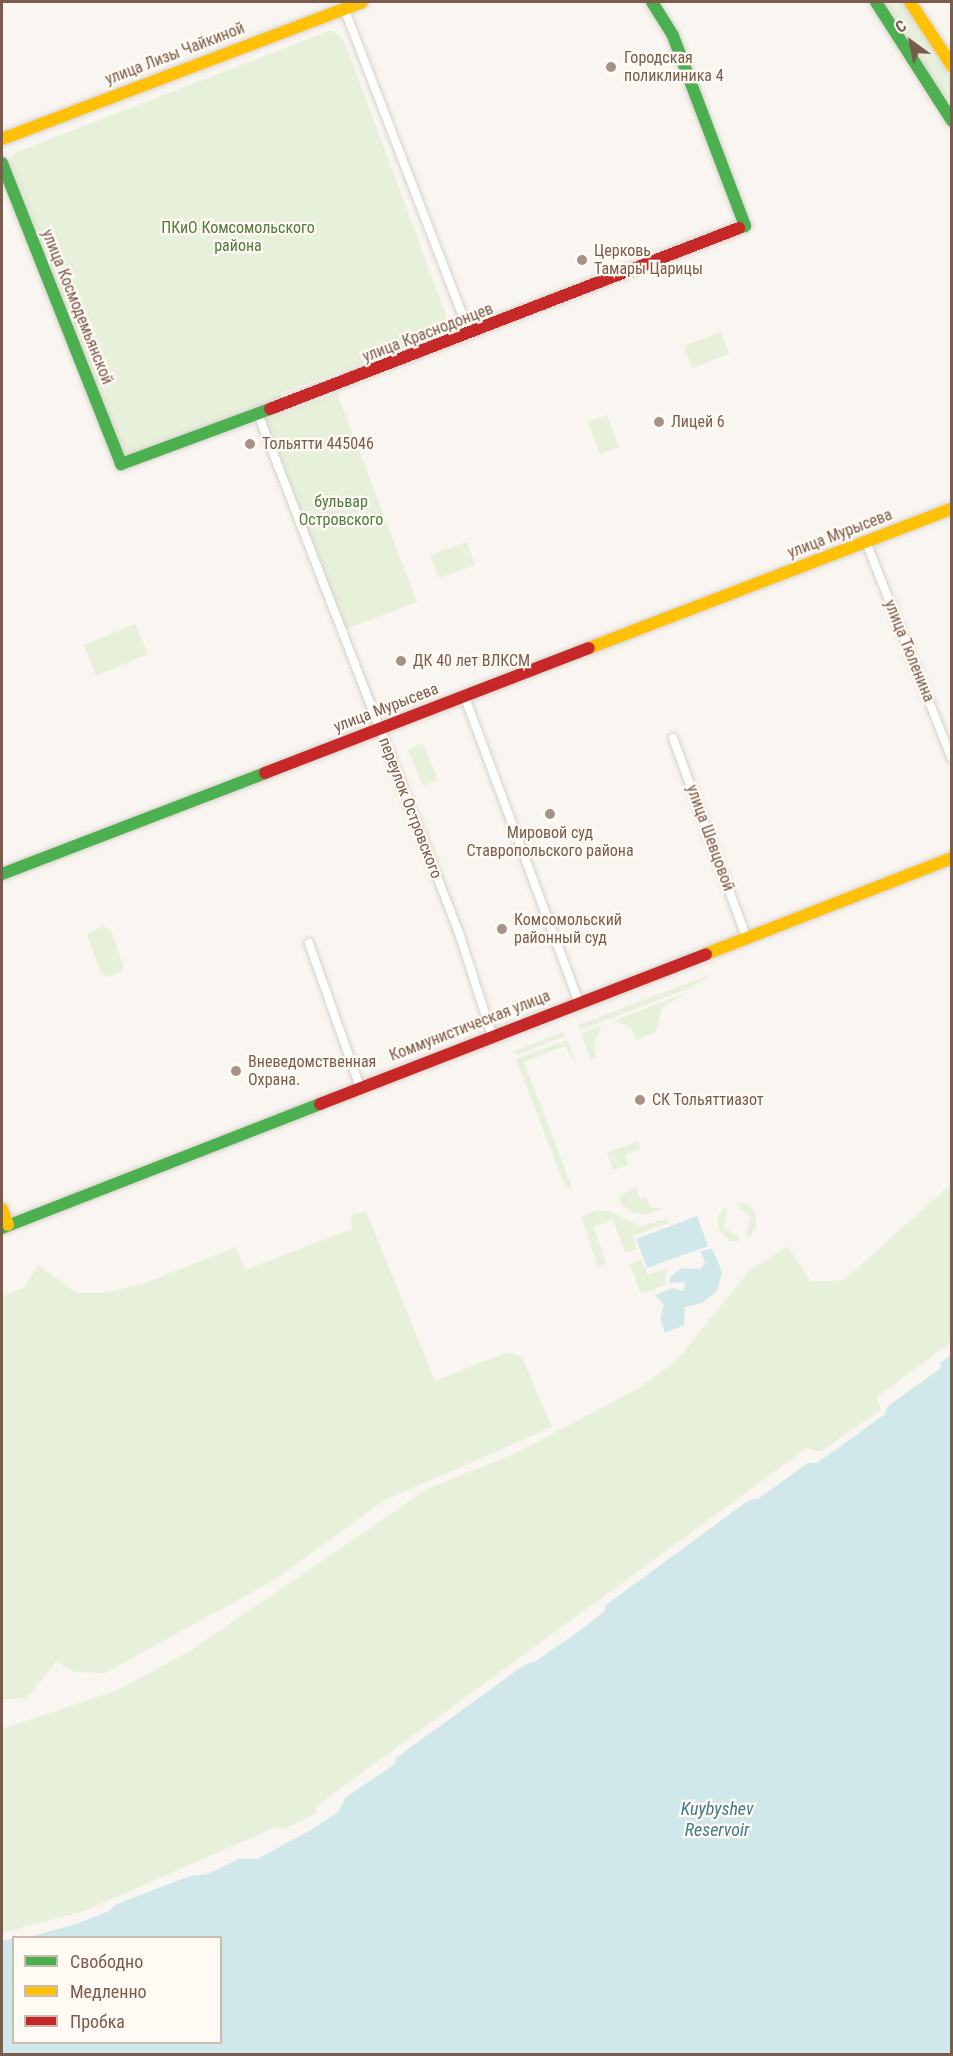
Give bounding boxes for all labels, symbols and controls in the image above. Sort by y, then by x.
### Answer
north arrow [881,12,941,72]
text: С [892,16,910,37]
street label: улица Лизы Чайкиной [103,19,247,89]
place label: Городская поликлиника 4 [624,48,724,86]
marker: Городская поликлиника 4 [602,58,620,76]
park label: ПКиО Комсомольского района [161,218,315,256]
street label: улица Космодемьянской [37,227,117,387]
place label: Церковь Тамары Царицы [594,241,703,279]
marker: Церковь Тамары Царицы [575,253,589,267]
street label: улица Краснодонцев [360,299,496,367]
place label: Лицей 6 [671,412,725,432]
marker: Лицей 6 [652,415,666,429]
place label: Тольятти 445046 [262,434,374,454]
marker: Тольятти 445046 [243,437,257,451]
park label: бульвар Островского [299,492,383,530]
street label: улица Мурысева [785,505,895,563]
street label: улица Тюленина [880,597,938,705]
place label: ДК 40 лет ВЛКСМ [413,651,530,671]
marker: ДК 40 лет ВЛКСМ [394,654,408,668]
street label: улица Мурысева [331,679,441,737]
street label: переулок Островского [374,735,446,881]
street label: улица Шевцовой [682,782,738,894]
marker: Мировой суд Ставропольского района [543,807,557,821]
place label: Мировой суд Ставропольского района [466,823,634,861]
place label: Комсомольский районный суд [514,910,622,948]
marker: Комсомольский районный суд [495,922,509,936]
street label: Коммунистическая улица [387,986,553,1066]
place label: Вневедомственная Охрана. [248,1052,376,1090]
marker: Вневедомственная Охрана. [229,1064,243,1078]
place label: СК Тольяттиазот [652,1090,764,1110]
marker: СК Тольяттиазот [633,1093,647,1107]
water label: Kuybyshev Reservoir [681,1799,753,1842]
legend [12,1936,222,2044]
text: Свободно [70,1951,143,1972]
text: Медленно [70,1981,147,2002]
text: Пробка [70,2011,125,2032]

